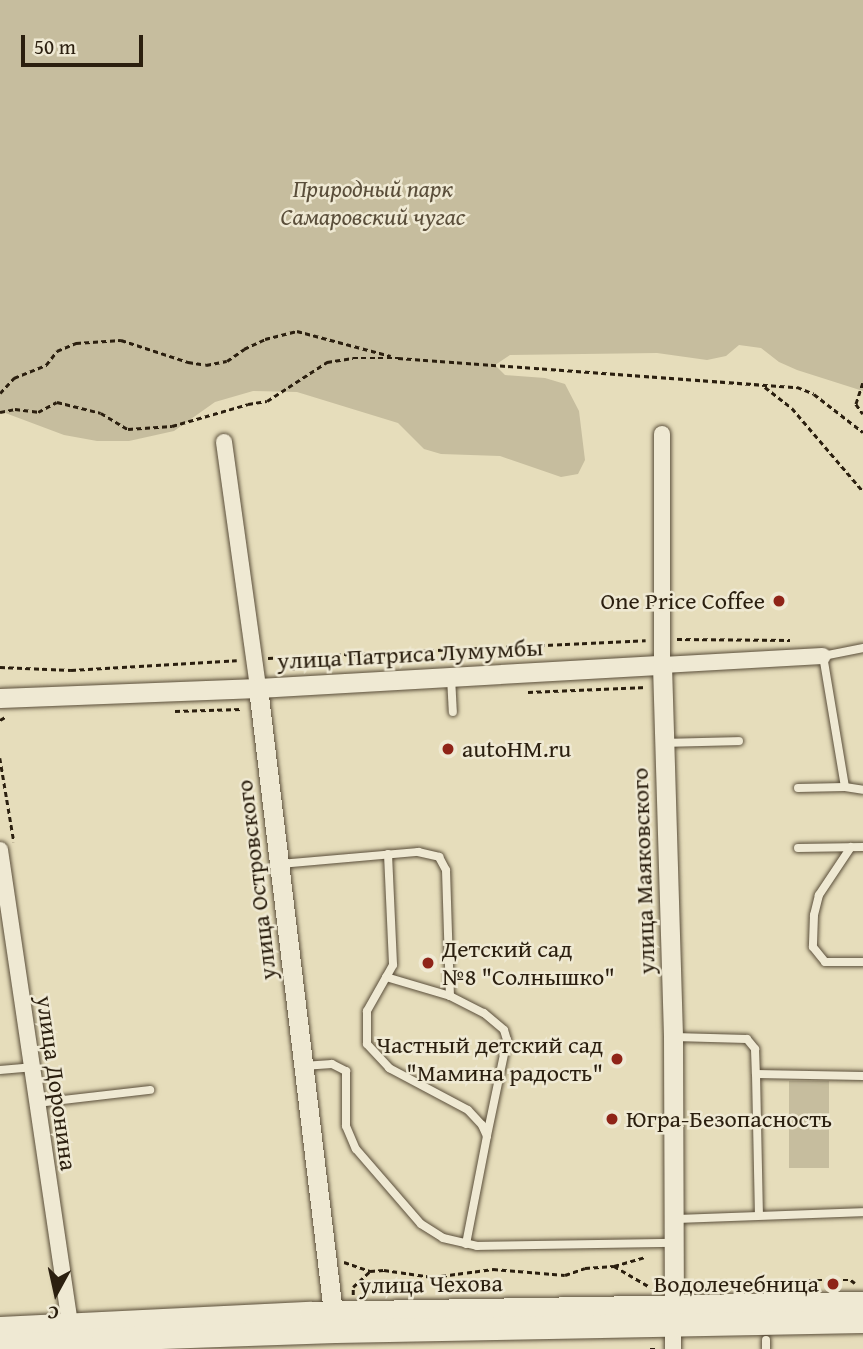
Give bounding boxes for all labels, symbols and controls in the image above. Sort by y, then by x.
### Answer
scale bar [24,21,147,65]
text: 50 m [34,31,76,62]
park label: Природный парк Самаровский чугас [281,175,465,231]
place label: One Price Coffee [600,587,765,615]
marker: One Price Coffee [771,593,787,609]
street label: улица Патриса Лумумбы [276,633,544,675]
place label: autoHM.ru [462,735,571,763]
marker: autoHM.ru [440,741,456,757]
street label: улица Маяковского [625,767,661,975]
street label: улица Островского [229,778,283,982]
place label: Детский сад №8 "Солнышко" [442,935,615,991]
marker: Детский сад №8 "Солнышко" [420,955,436,971]
street label: улица Доронина [30,994,84,1172]
place label: Частный детский сад "Мамина радость" [376,1031,603,1087]
marker: Частный детский сад "Мамина радость" [609,1051,625,1067]
place label: Югра-Безопасность [626,1105,832,1133]
marker: Югра-Безопасность [604,1111,620,1127]
north arrow [21,1258,91,1328]
street label: улица Чехова [359,1268,503,1300]
place label: Водолечебница [654,1270,819,1298]
marker: Водолечебница [825,1276,841,1292]
text: С [46,1299,60,1328]

